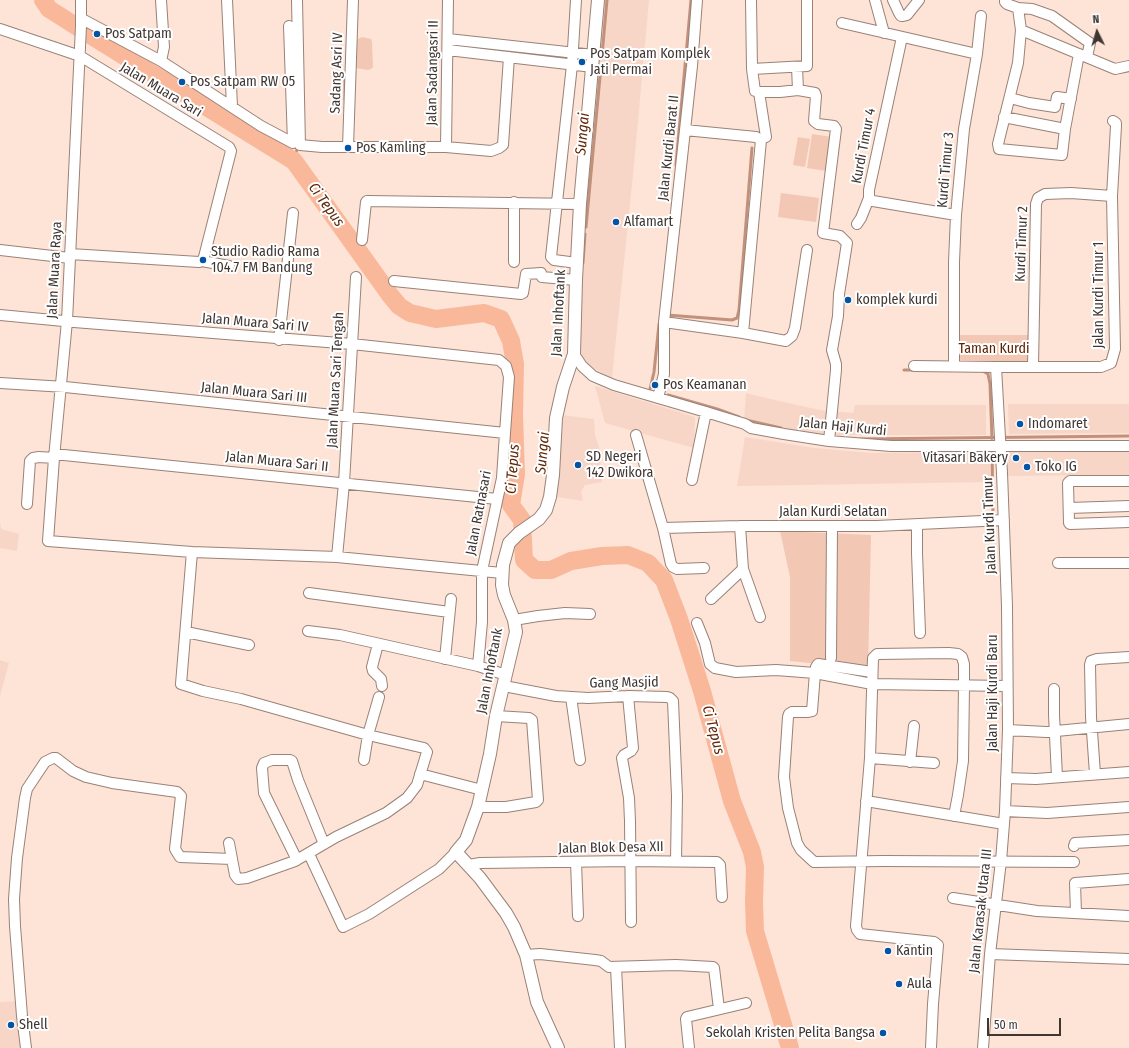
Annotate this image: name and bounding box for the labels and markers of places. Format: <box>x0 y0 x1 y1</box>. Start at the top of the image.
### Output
place label: Pos Satpam <box>105 26 172 42</box>
marker: Pos Satpam <box>92 29 102 39</box>
place label: Pos Satpam Komplek Jati Permai <box>590 46 710 78</box>
marker: Pos Satpam Komplek Jati Permai <box>577 57 587 67</box>
place label: Pos Satpam RW 05 <box>190 74 295 90</box>
marker: Pos Satpam RW 05 <box>177 77 187 87</box>
place label: Pos Kamling <box>356 140 426 156</box>
marker: Pos Kamling <box>343 143 353 153</box>
place label: Alfamart <box>624 214 673 230</box>
marker: Alfamart <box>611 217 621 227</box>
place label: Studio Radio Rama 104.7 FM Bandung <box>211 244 320 276</box>
marker: Studio Radio Rama 104.7 FM Bandung <box>198 255 208 265</box>
place label: komplek kurdi <box>856 292 938 308</box>
marker: komplek kurdi <box>843 295 853 305</box>
place label: Pos Keamanan <box>663 377 747 393</box>
marker: Pos Keamanan <box>650 380 660 390</box>
place label: Indomaret <box>1028 416 1088 432</box>
marker: Indomaret <box>1015 419 1025 429</box>
place label: SD Negeri 142 Dwikora <box>586 449 653 482</box>
place label: Vitasari Bakery <box>923 450 1008 466</box>
marker: Vitasari Bakery <box>1011 453 1021 463</box>
place label: Toko IG <box>1035 459 1077 475</box>
marker: SD Negeri 142 Dwikora <box>573 460 583 470</box>
marker: Toko IG <box>1022 462 1032 472</box>
place label: Kantin <box>896 943 933 959</box>
marker: Kantin <box>883 946 893 956</box>
place label: Aula <box>907 976 932 992</box>
marker: Aula <box>894 979 904 989</box>
place label: Shell <box>19 1017 48 1033</box>
marker: Shell <box>6 1020 16 1030</box>
place label: Sekolah Kristen Pelita Bangsa <box>706 1025 875 1041</box>
marker: Sekolah Kristen Pelita Bangsa <box>878 1028 888 1038</box>

